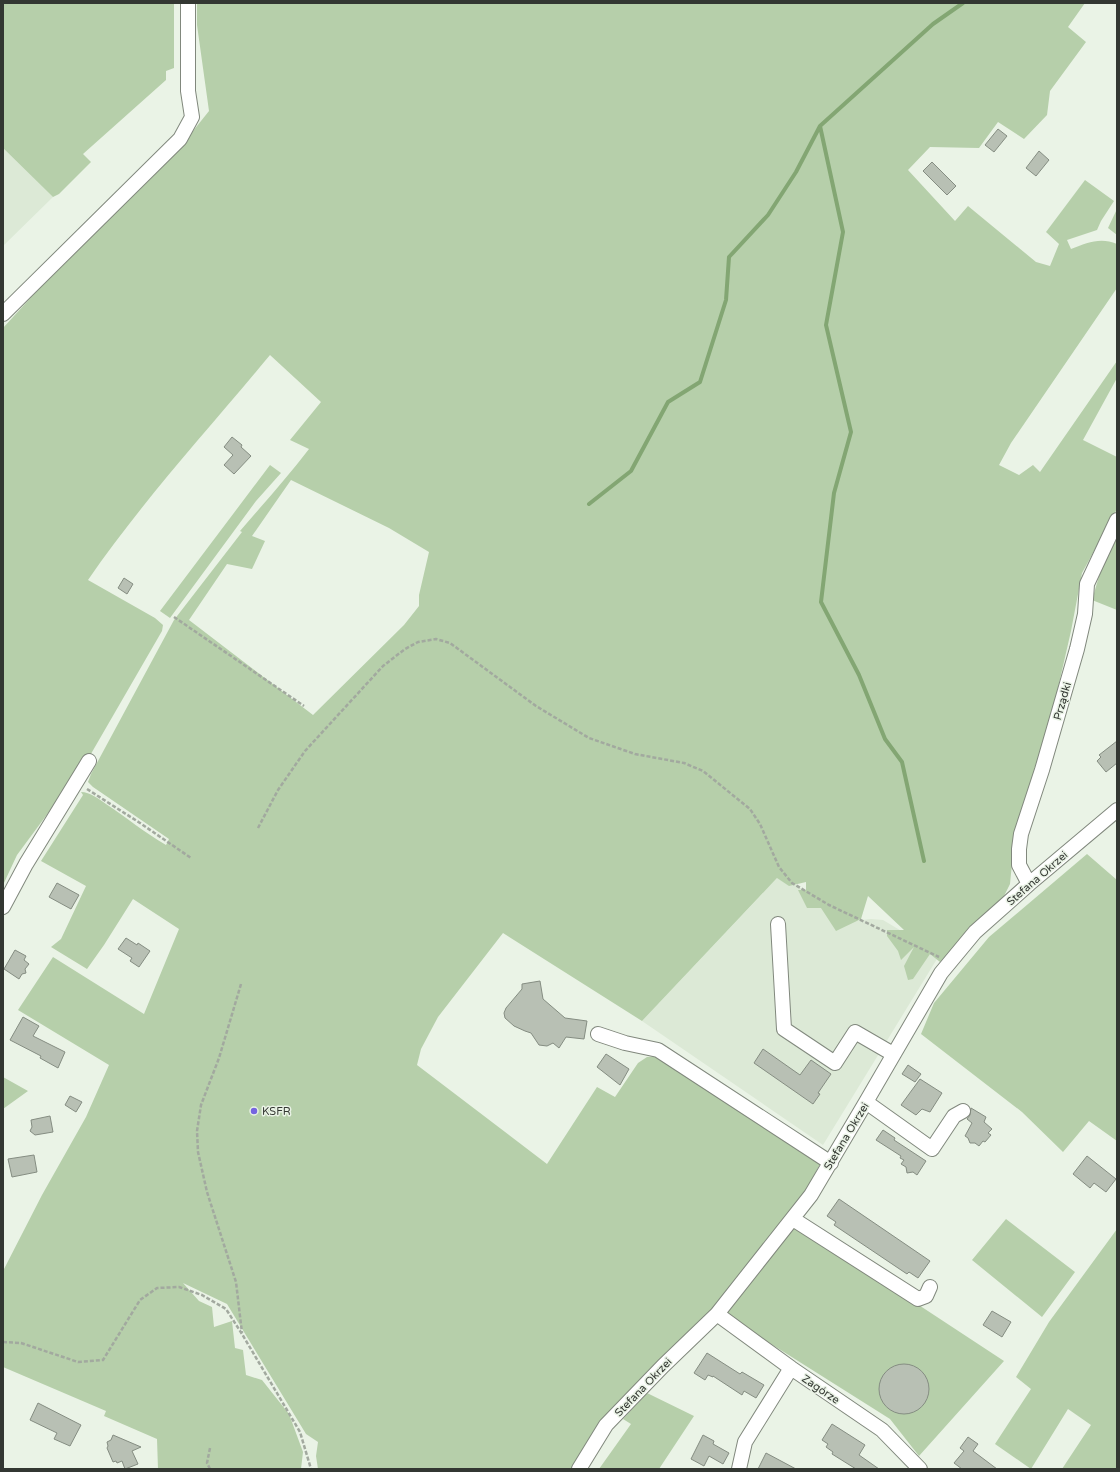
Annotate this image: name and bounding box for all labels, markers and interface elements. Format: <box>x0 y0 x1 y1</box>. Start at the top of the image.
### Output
street label: Prządki <box>1051 681 1074 722</box>
street label: Stefana Okrzei <box>1004 848 1070 908</box>
street label: Stefana Okrzei <box>821 1100 872 1172</box>
place label: KSFR <box>262 1105 291 1118</box>
marker: KSFR <box>249 1106 259 1116</box>
street label: Stefana Okrzei <box>612 1355 675 1419</box>
street label: Zagórze <box>799 1372 842 1407</box>

